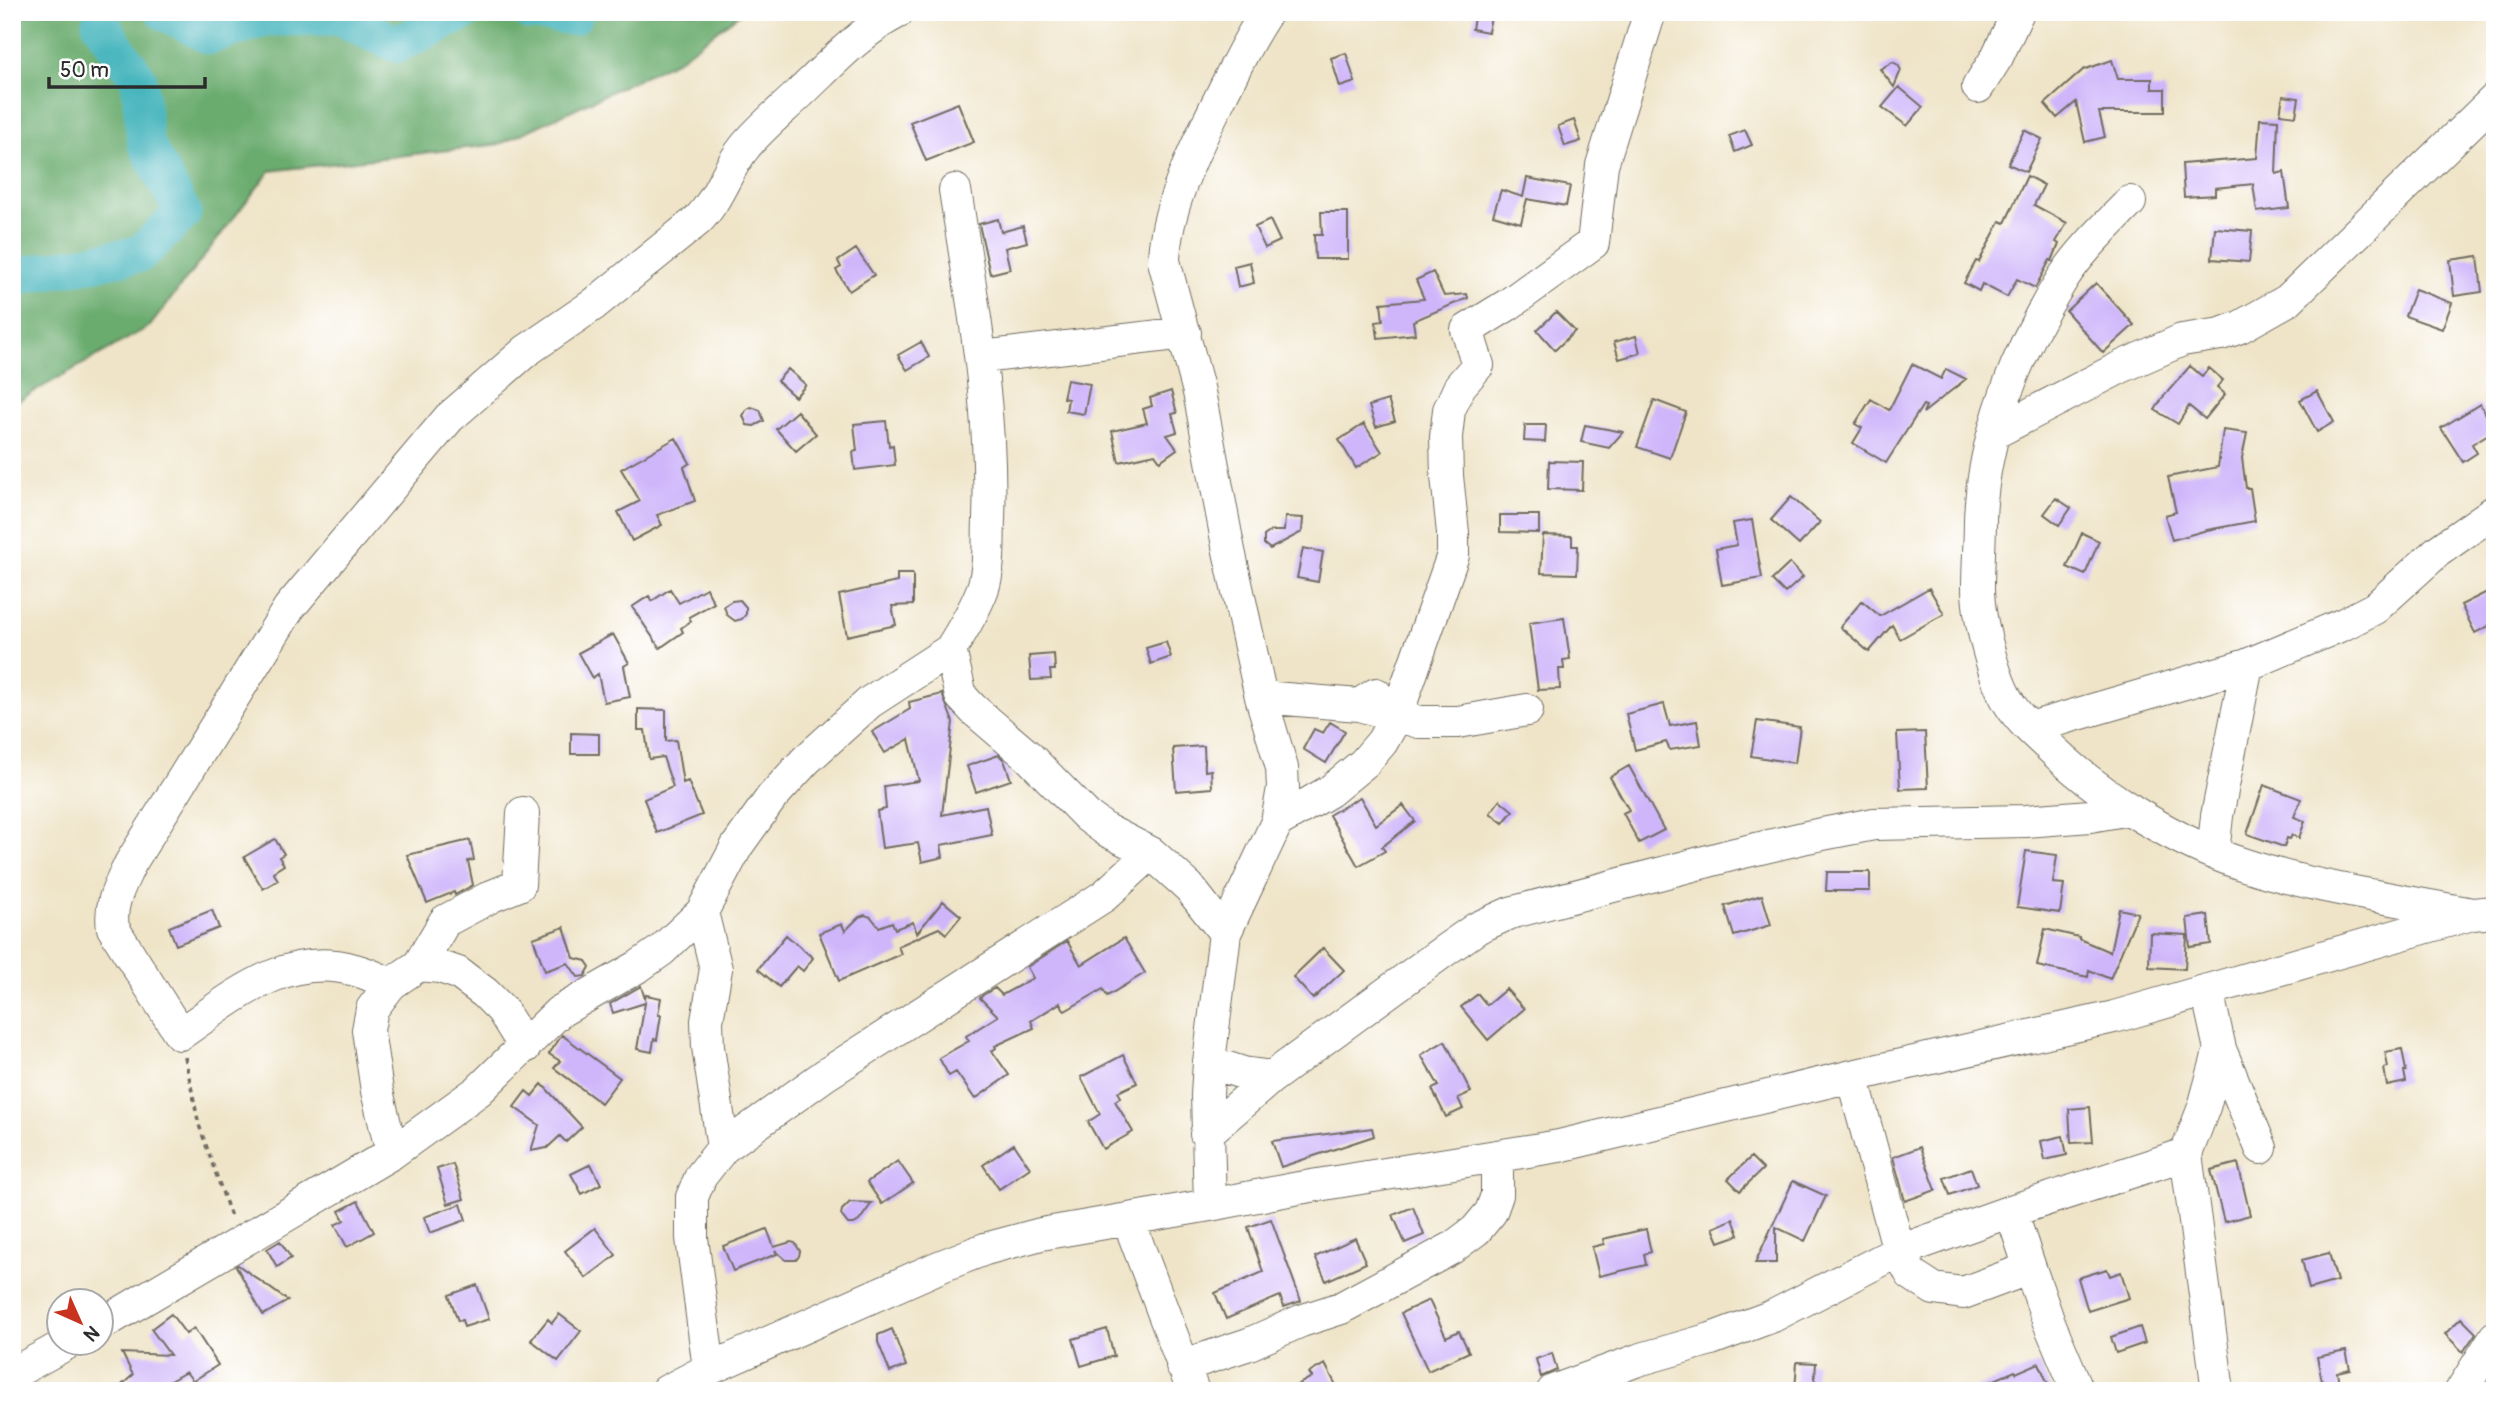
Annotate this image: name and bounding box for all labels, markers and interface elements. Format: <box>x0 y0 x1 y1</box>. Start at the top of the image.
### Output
scale bar <box>49 46 205 90</box>
text: 50 m <box>60 57 109 84</box>
north arrow <box>46 1288 116 1358</box>
text: N <box>78 1320 104 1346</box>

